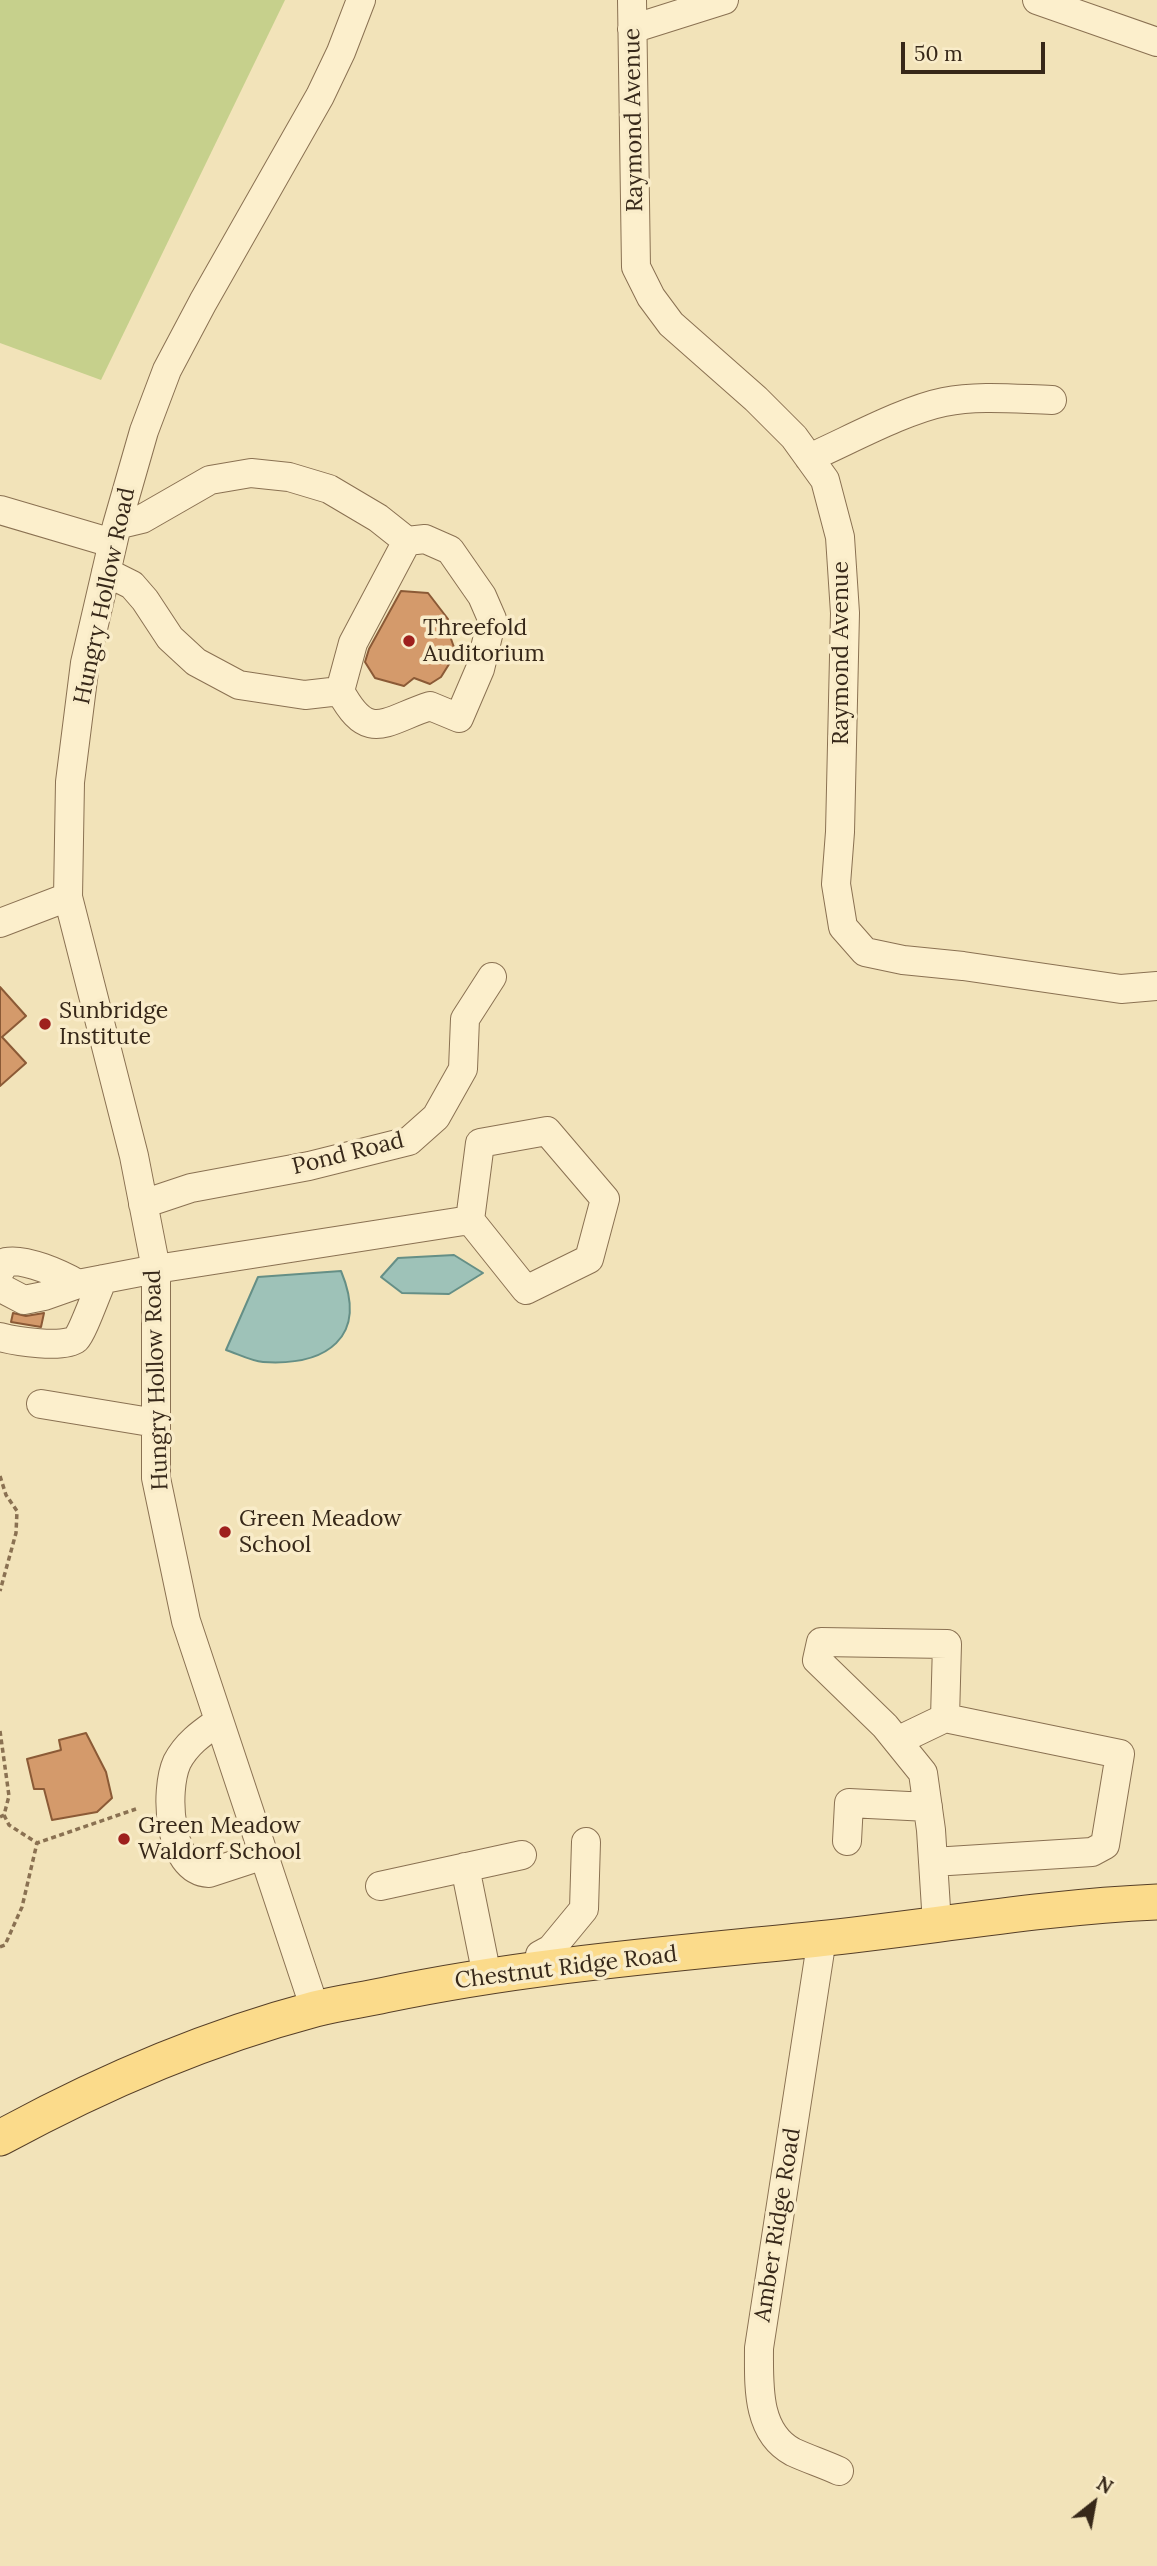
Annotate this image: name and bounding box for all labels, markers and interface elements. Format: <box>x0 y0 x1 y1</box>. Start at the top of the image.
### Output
street label: Raymond Avenue <box>619 28 649 212</box>
scale bar <box>905 28 1048 72</box>
text: 50 m <box>914 40 963 67</box>
street label: Hungry Hollow Road <box>69 485 141 707</box>
street label: Raymond Avenue <box>827 561 855 745</box>
place label: Threefold Auditorium <box>423 614 545 668</box>
marker: Threefold Auditorium <box>401 633 417 649</box>
place label: Sunbridge Institute <box>59 997 168 1051</box>
marker: Sunbridge Institute <box>37 1016 53 1032</box>
street label: Pond Road <box>289 1127 407 1181</box>
street label: Hungry Hollow Road <box>139 1269 175 1491</box>
place label: Green Meadow School <box>239 1505 402 1559</box>
marker: Green Meadow School <box>217 1524 233 1540</box>
place label: Green Meadow Waldorf School <box>138 1812 301 1866</box>
marker: Green Meadow Waldorf School <box>116 1831 132 1847</box>
street label: Chestnut Ridge Road <box>453 1941 679 1995</box>
street label: Amber Ridge Road <box>749 2126 807 2324</box>
north arrow <box>1059 2468 1129 2538</box>
text: N <box>1092 2471 1117 2499</box>

